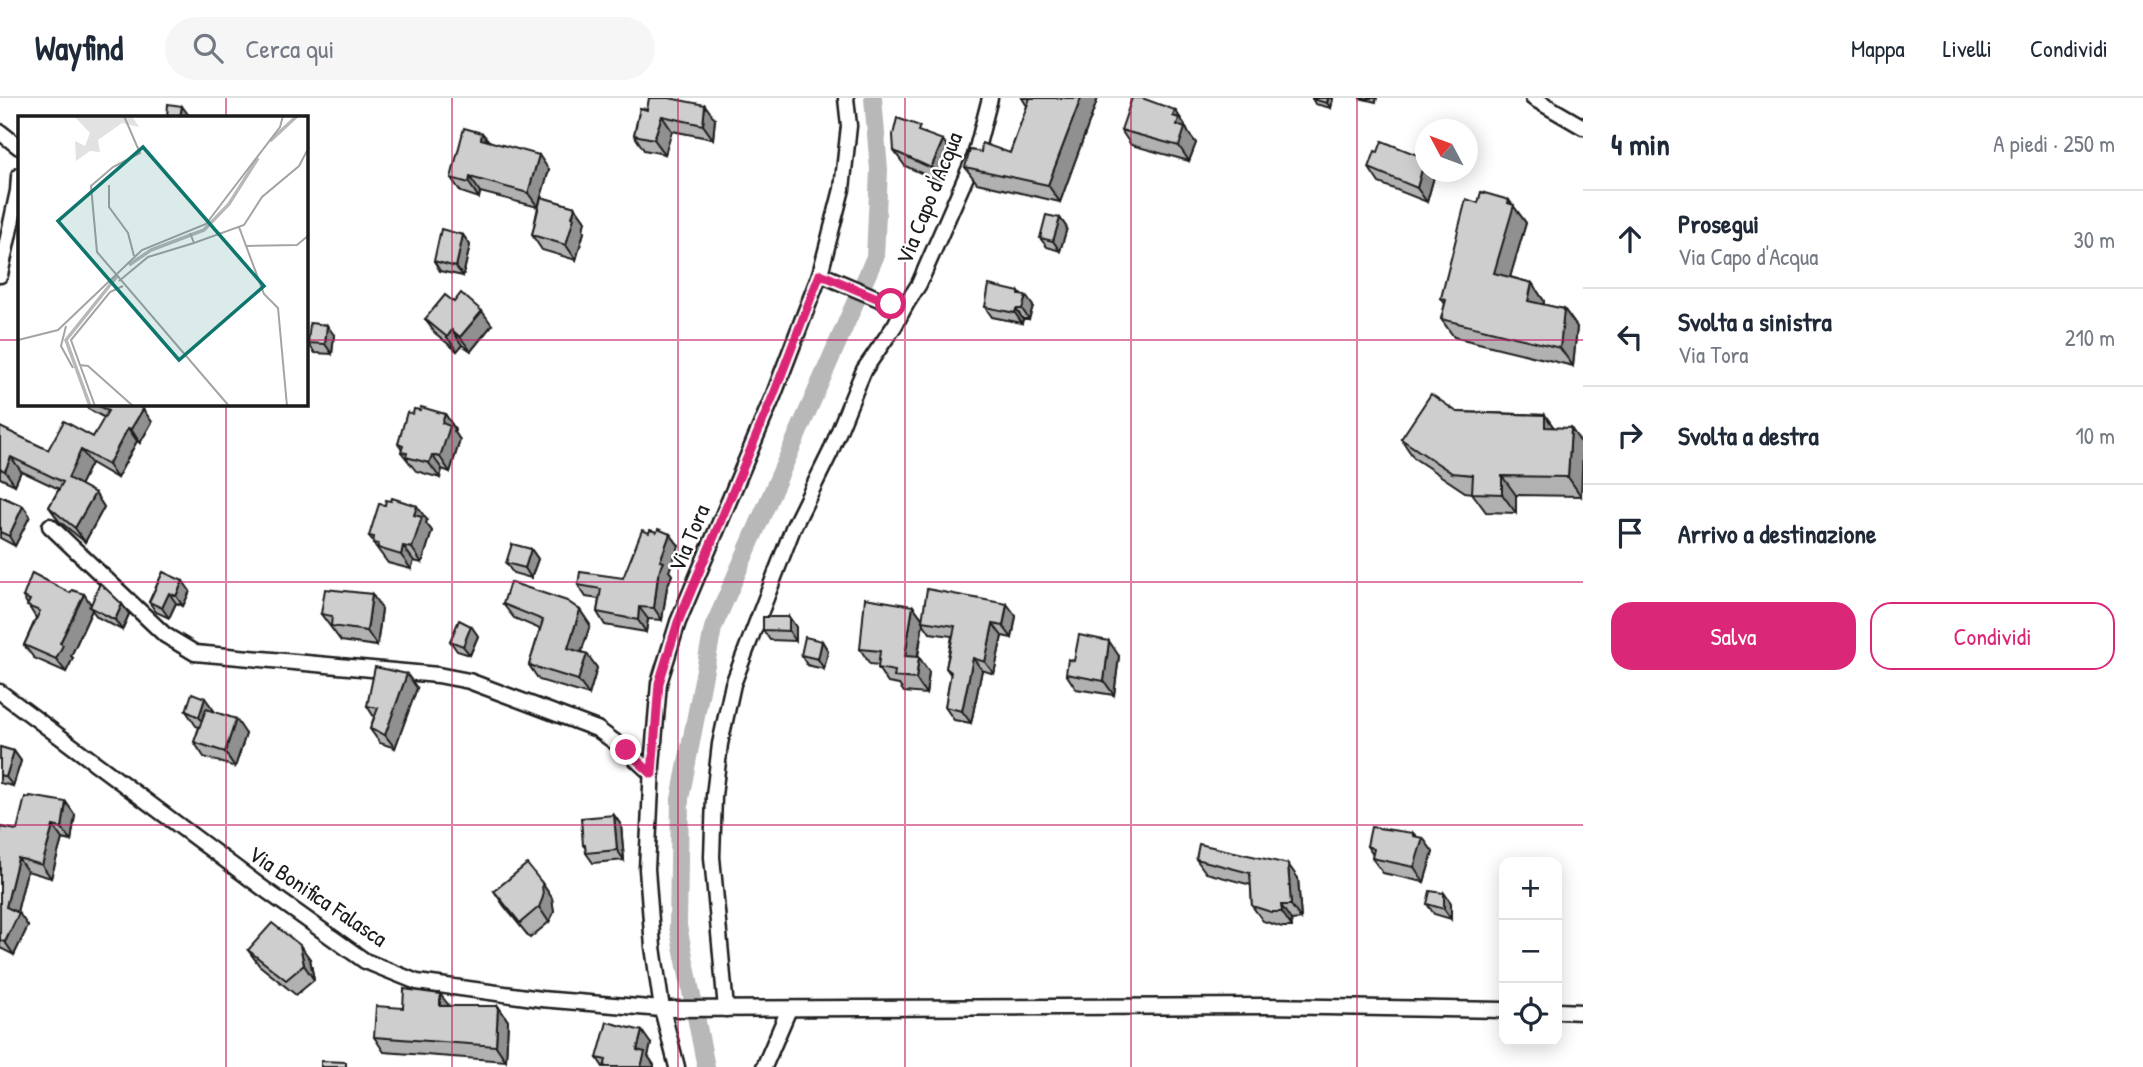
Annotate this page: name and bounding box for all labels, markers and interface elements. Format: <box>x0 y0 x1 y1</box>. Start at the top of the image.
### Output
search box <box>165 17 655 80</box>
text: Wayfind <box>35 26 123 70</box>
icon: search <box>189 29 227 67</box>
text: Cerca qui <box>245 31 334 66</box>
text: Mappa <box>1851 32 1905 64</box>
text: Livelli <box>1943 32 1992 64</box>
text: Condividi <box>2030 32 2108 64</box>
inset map <box>18 116 308 406</box>
north arrow <box>1415 119 1478 182</box>
text: 4 min <box>1611 124 1670 164</box>
street label: Via Capo d'Acqua <box>888 127 969 269</box>
text: A piedi · 250 m <box>1993 128 2115 159</box>
text: Prosegui <box>1678 206 1759 241</box>
icon: ahead <box>1611 220 1649 258</box>
text: 30 m <box>2073 224 2115 255</box>
text: Via Capo d'Acqua <box>1678 241 1818 272</box>
route start <box>875 288 906 319</box>
text: Svolta a sinistra <box>1678 304 1832 339</box>
icon: left <box>1611 318 1649 356</box>
text: 210 m <box>2065 322 2115 353</box>
text: Via Tora <box>1678 339 1748 370</box>
icon: right <box>1611 416 1649 454</box>
text: Svolta a destra <box>1678 418 1819 453</box>
text: 10 m <box>2075 420 2115 451</box>
street label: Via Tora <box>661 499 717 576</box>
icon: arrive <box>1611 514 1649 552</box>
text: Arrivo a destinazione <box>1678 516 1876 551</box>
button: Salva <box>1611 602 1856 670</box>
button: Condividi <box>1870 602 2115 670</box>
route end <box>610 734 641 765</box>
street label: Via Bonifica Falasca <box>243 838 394 953</box>
map controls <box>1499 857 1562 1046</box>
button: + <box>1499 857 1562 920</box>
button: − <box>1499 920 1562 983</box>
button: locate <box>1499 983 1562 1046</box>

